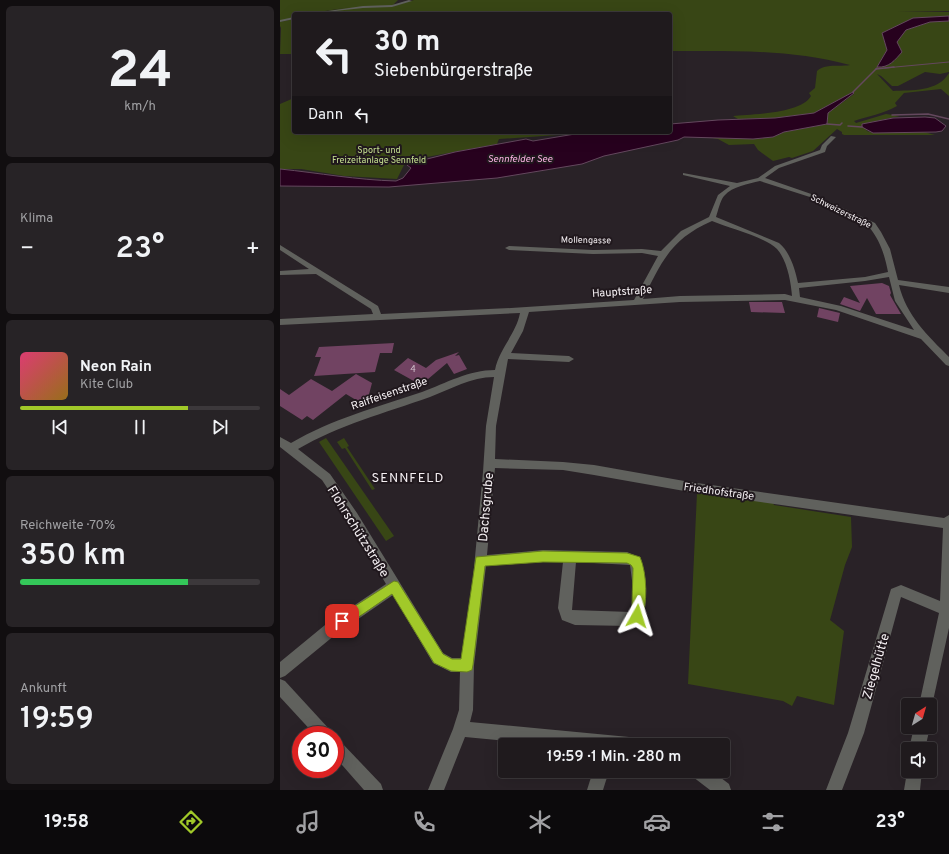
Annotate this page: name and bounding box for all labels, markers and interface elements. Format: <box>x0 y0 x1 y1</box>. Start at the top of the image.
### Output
text: 30 m <box>374 25 440 61</box>
icon: left <box>308 28 360 80</box>
text: 24 <box>107 40 173 106</box>
text: Siebenbürgerstraße <box>374 60 533 83</box>
text: km/h <box>124 99 156 115</box>
icon: left <box>351 104 373 126</box>
text: Dann <box>308 106 343 125</box>
park label: Sport- und Freizeitanlage Sennfeld <box>332 145 426 166</box>
water label: Sennfelder See <box>487 153 553 166</box>
street label: Schweizerstraße <box>809 192 873 231</box>
text: Klima <box>20 211 53 227</box>
text: 23° <box>116 231 164 268</box>
street label: Mollengasse <box>561 235 611 246</box>
text: − <box>20 236 34 263</box>
text: + <box>246 236 260 263</box>
street label: Hauptstraße <box>592 283 653 301</box>
text: Neon Rain <box>80 358 152 377</box>
house number: 4 <box>410 364 416 375</box>
street label: Raiffeisenstraße <box>349 374 429 414</box>
text: Kite Club <box>80 377 133 393</box>
icon: previous <box>49 416 71 438</box>
icon: pause <box>129 416 151 438</box>
icon: next <box>209 416 231 438</box>
district label: SENNFELD <box>372 471 444 487</box>
street label: Dachsgrube <box>476 472 498 543</box>
street label: Friedhofstraße <box>683 480 755 504</box>
street label: Flohrschützstraße <box>323 483 392 581</box>
text: Reichweite · 70% <box>20 518 115 534</box>
text: 350 km <box>20 538 126 575</box>
position arrow <box>616 595 658 637</box>
pin <box>325 604 359 638</box>
icon: arrive <box>331 610 353 632</box>
street label: Ziegelhütte <box>860 632 894 701</box>
text: Ankunft <box>20 681 67 697</box>
north arrow <box>901 698 937 734</box>
map controls <box>901 698 937 778</box>
text: 19:59 <box>20 701 94 738</box>
speed limit sign: 30 <box>292 726 344 778</box>
button: sound <box>901 742 937 778</box>
text: 19:59 · 1 Min. · 280 m <box>547 748 681 767</box>
icon: directions <box>177 808 205 836</box>
icon: music <box>294 808 322 836</box>
icon: phone <box>410 808 438 836</box>
icon: climate <box>526 808 554 836</box>
icon: car <box>643 808 671 836</box>
icon: filters <box>759 808 787 836</box>
text: 19:58 <box>44 811 89 834</box>
text: 23° <box>875 811 905 834</box>

